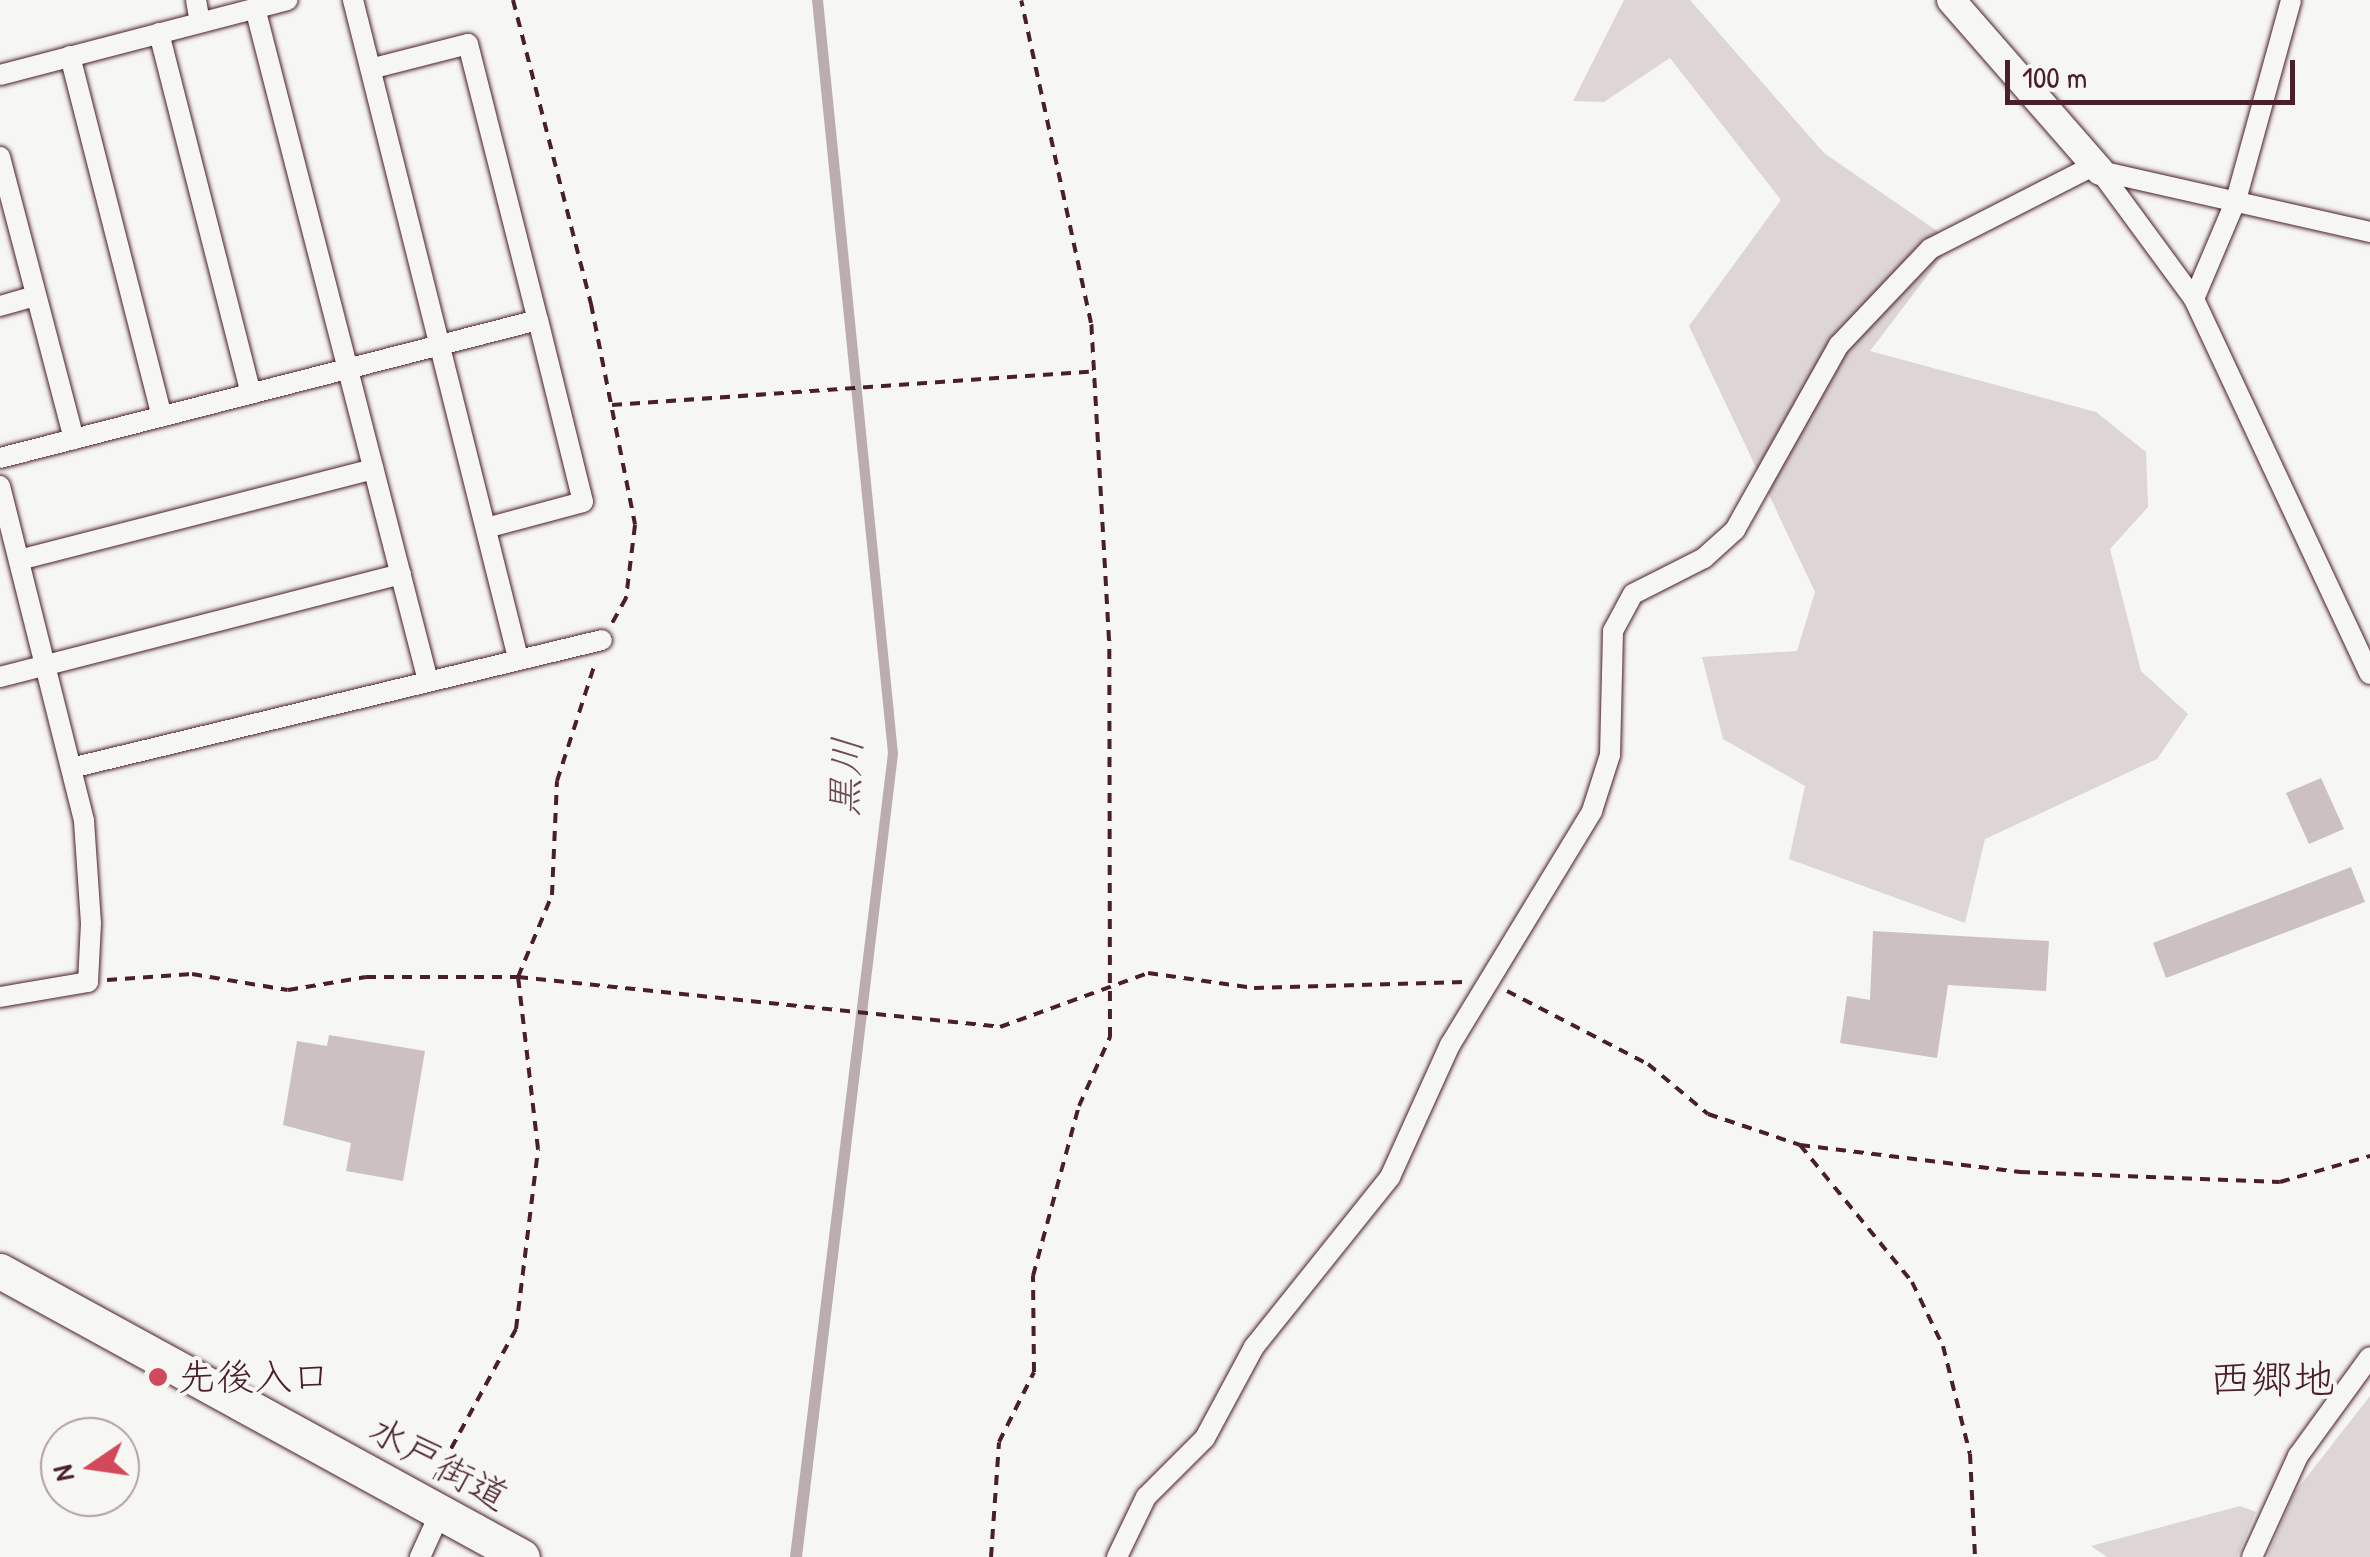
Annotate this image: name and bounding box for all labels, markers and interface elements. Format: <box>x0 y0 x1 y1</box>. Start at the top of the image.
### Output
scale bar <box>2010 40 2300 102</box>
text: 100 m <box>2022 57 2087 97</box>
water label: 黒川 <box>818 736 870 818</box>
district label: 西郷地 <box>2209 1353 2335 1403</box>
place label: 先後入口 <box>178 1354 330 1400</box>
marker: 先後入口 <box>147 1366 169 1388</box>
street label: 水戸街道 <box>361 1406 517 1520</box>
north arrow <box>40 1417 140 1517</box>
text: N <box>43 1462 83 1485</box>

